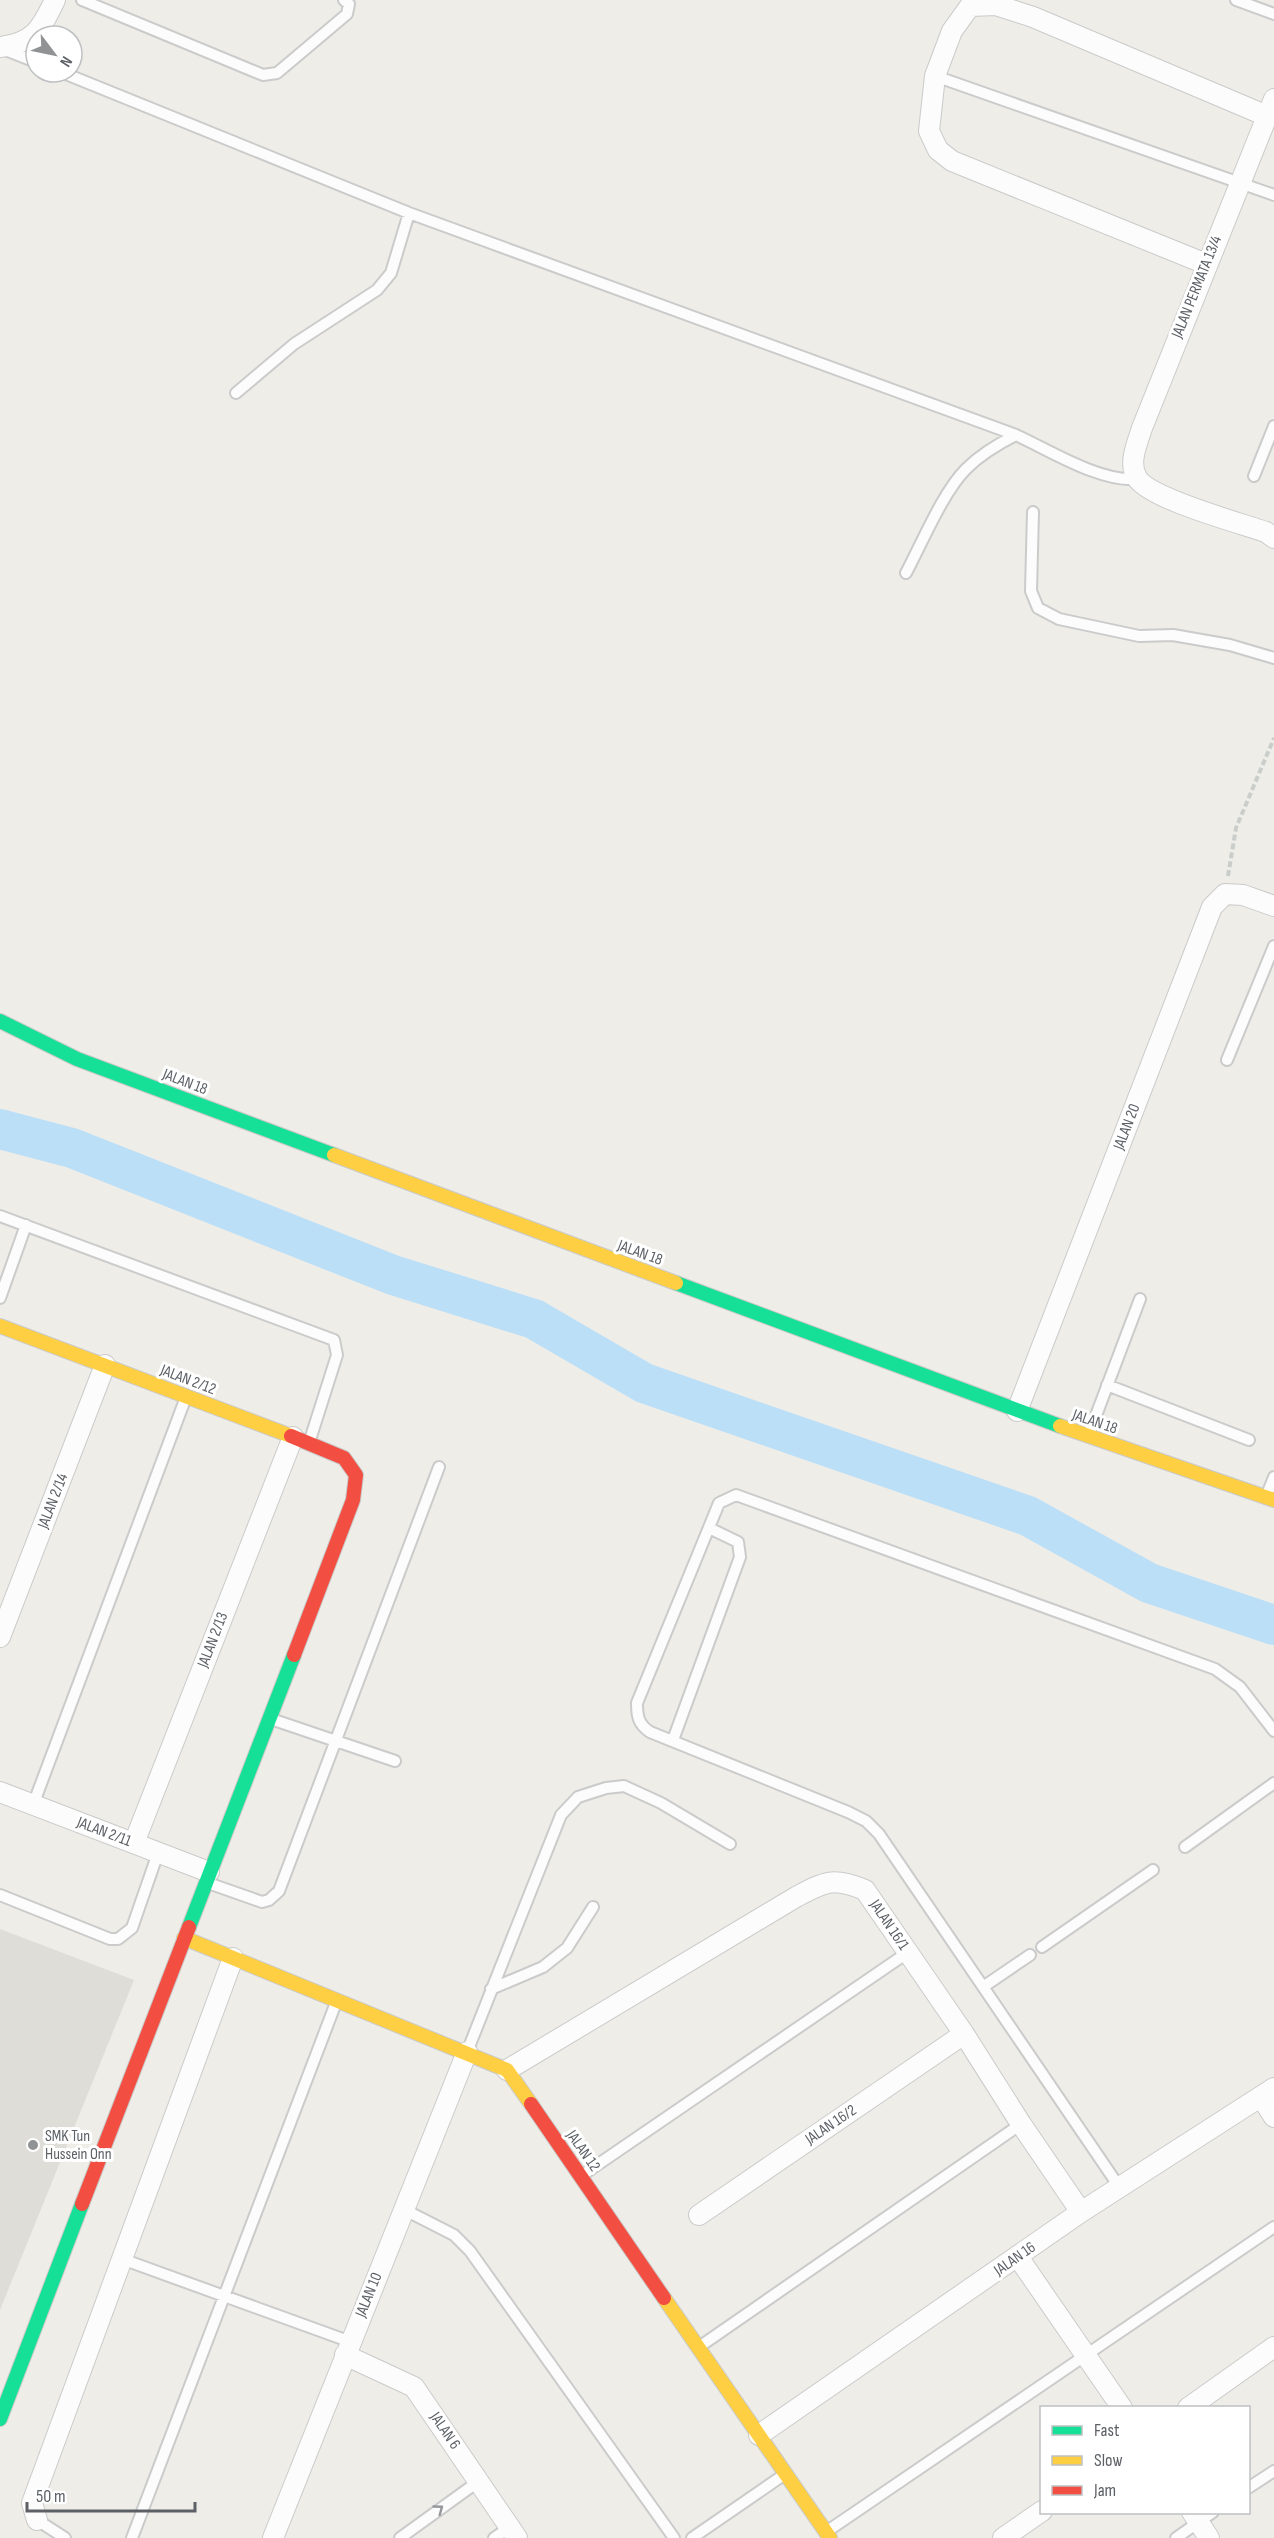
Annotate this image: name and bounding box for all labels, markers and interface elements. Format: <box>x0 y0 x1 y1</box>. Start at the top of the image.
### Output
north arrow <box>24 24 84 84</box>
text: N <box>55 52 76 70</box>
street label: JALAN PERMATA 13/4 <box>1167 233 1226 342</box>
street label: JALAN 18 <box>159 1064 210 1099</box>
street label: JALAN 20 <box>1109 1101 1144 1154</box>
street label: JALAN 18 <box>614 1236 665 1270</box>
street label: JALAN 2/12 <box>157 1360 218 1399</box>
street label: JALAN 18 <box>1069 1405 1120 1439</box>
street label: JALAN 2/14 <box>33 1470 72 1532</box>
street label: JALAN 2/13 <box>193 1610 232 1671</box>
street label: JALAN 2/11 <box>73 1813 134 1851</box>
street label: JALAN 16/1 <box>865 1895 913 1954</box>
street label: JALAN 16/2 <box>801 2101 860 2150</box>
street label: JALAN 12 <box>561 2126 604 2175</box>
place label: SMK Tun Hussein Onn <box>45 2127 112 2164</box>
marker: SMK Tun Hussein Onn <box>26 2138 40 2152</box>
street label: JALAN 16 <box>990 2238 1039 2281</box>
street label: JALAN 10 <box>351 2270 387 2321</box>
legend <box>1040 2406 1250 2514</box>
street label: JALAN 6 <box>425 2408 464 2453</box>
text: Fast <box>1094 2420 1120 2441</box>
text: Slow <box>1094 2450 1123 2471</box>
scale bar <box>27 2475 195 2513</box>
text: Jam <box>1093 2480 1116 2501</box>
text: 50 m <box>36 2486 66 2507</box>
one-way arrow <box>433 2506 444 2517</box>

